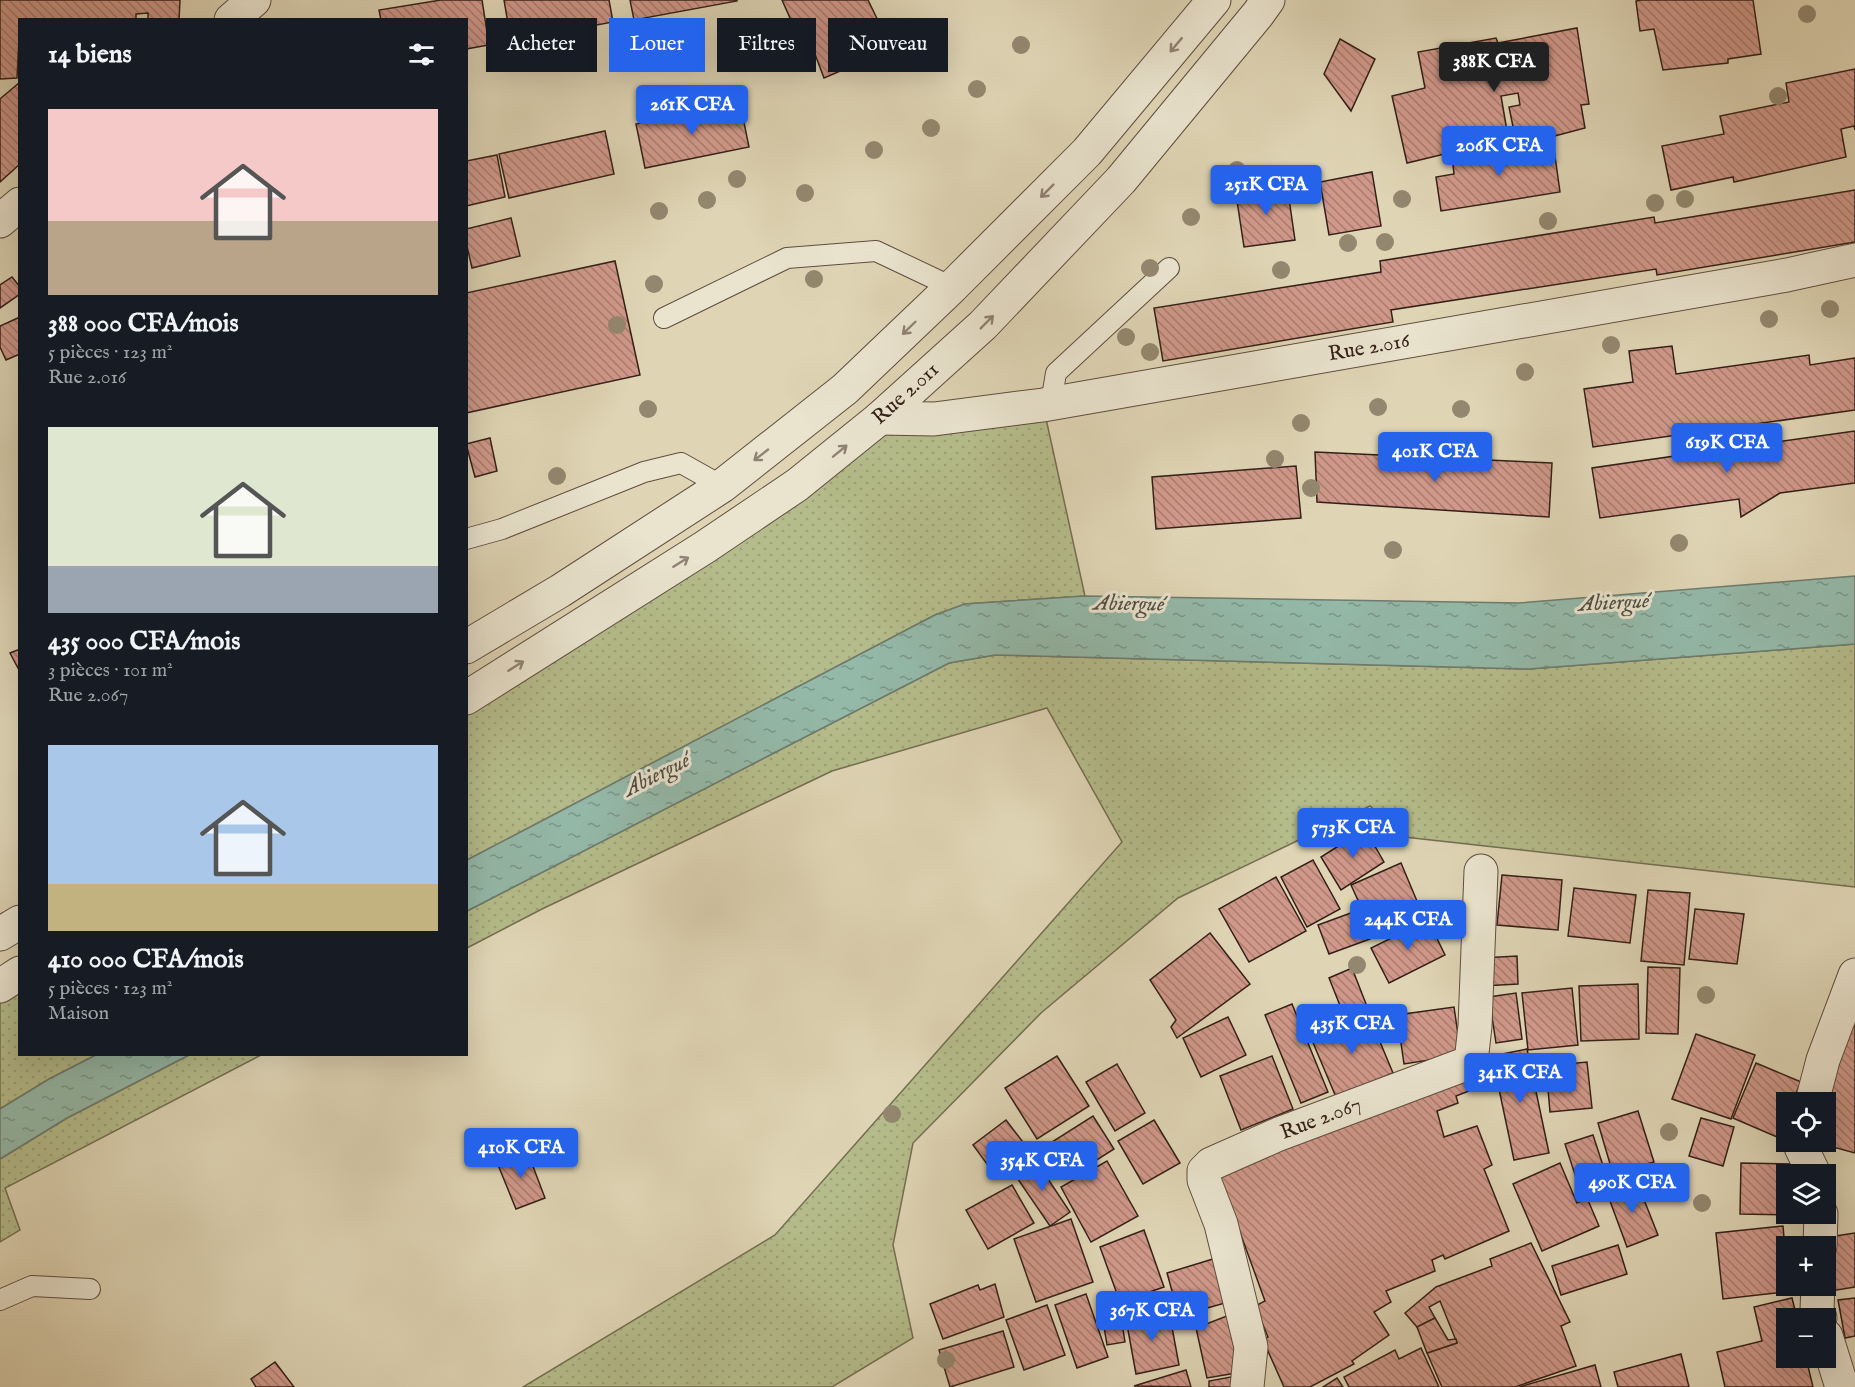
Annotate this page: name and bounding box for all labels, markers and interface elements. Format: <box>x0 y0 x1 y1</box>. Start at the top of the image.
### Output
chip: Acheter <box>486 18 597 72</box>
chip: Louer <box>609 18 705 72</box>
chip: Filtres <box>717 18 816 72</box>
chip: Nouveau <box>828 18 948 72</box>
one-way arrow <box>1170 37 1183 53</box>
text: 14 biens <box>48 38 132 71</box>
icon: filters <box>405 38 438 71</box>
pin: 388K CFA <box>1432 42 1556 93</box>
text: 388K CFA <box>1453 49 1535 74</box>
pin: 261K CFA <box>630 85 754 136</box>
text: 261K CFA <box>650 92 734 117</box>
pin: 206K CFA <box>1437 126 1561 177</box>
text: 206K CFA <box>1456 133 1542 158</box>
icon: home <box>189 148 297 256</box>
pin: 251K CFA <box>1204 165 1328 216</box>
text: 251K CFA <box>1225 172 1307 197</box>
one-way arrow <box>1040 184 1055 198</box>
text: 388 000 CFA/mois <box>48 307 239 340</box>
one-way arrow <box>979 314 994 329</box>
one-way arrow <box>901 321 916 335</box>
street label: Rue 2.016 <box>1326 327 1413 368</box>
text: 5 pièces · 123 m² <box>48 340 172 365</box>
street label: Rue 2.011 <box>867 357 945 431</box>
text: Rue 2.016 <box>48 365 126 390</box>
pin: 619K CFA <box>1665 423 1789 474</box>
text: 619K CFA <box>1685 430 1769 455</box>
pin: 401K CFA <box>1373 432 1497 483</box>
text: 401K CFA <box>1392 439 1478 464</box>
one-way arrow <box>832 444 848 457</box>
one-way arrow <box>754 449 770 462</box>
icon: home <box>189 466 297 574</box>
one-way arrow <box>672 556 689 568</box>
water label: Abiergué <box>1576 587 1654 619</box>
water label: Abiergué <box>1091 589 1168 619</box>
text: 435 000 CFA/mois <box>48 625 240 658</box>
text: 3 pièces · 101 m² <box>48 658 173 683</box>
one-way arrow <box>507 660 524 672</box>
text: Rue 2.067 <box>48 683 128 708</box>
water label: Abiergué <box>617 745 698 804</box>
icon: home <box>189 784 297 892</box>
pin: 573K CFA <box>1291 808 1415 859</box>
text: 573K CFA <box>1312 815 1394 840</box>
pin: 244K CFA <box>1346 900 1470 951</box>
text: 244K CFA <box>1364 907 1452 932</box>
text: 410 000 CFA/mois <box>48 943 244 976</box>
text: 5 pièces · 123 m² <box>48 976 172 1001</box>
text: Maison <box>48 1001 109 1026</box>
pin: 435K CFA <box>1290 1004 1414 1055</box>
text: 435K CFA <box>1310 1011 1394 1036</box>
pin: 341K CFA <box>1458 1053 1582 1104</box>
text: 341K CFA <box>1478 1060 1562 1085</box>
street label: Rue 2.067 <box>1277 1091 1365 1147</box>
map controls <box>1776 1092 1836 1368</box>
button: locate <box>1776 1092 1836 1152</box>
pin: 410K CFA <box>459 1128 583 1179</box>
text: 410K CFA <box>478 1135 564 1160</box>
pin: 354K CFA <box>980 1141 1104 1192</box>
text: 354K CFA <box>1000 1148 1084 1173</box>
pin: 490K CFA <box>1570 1163 1694 1214</box>
button: layers <box>1776 1164 1836 1224</box>
text: 490K CFA <box>1588 1170 1676 1195</box>
button: + <box>1776 1236 1836 1296</box>
pin: 367K CFA <box>1090 1291 1214 1342</box>
text: 367K CFA <box>1110 1298 1194 1323</box>
button: − <box>1776 1308 1836 1368</box>

